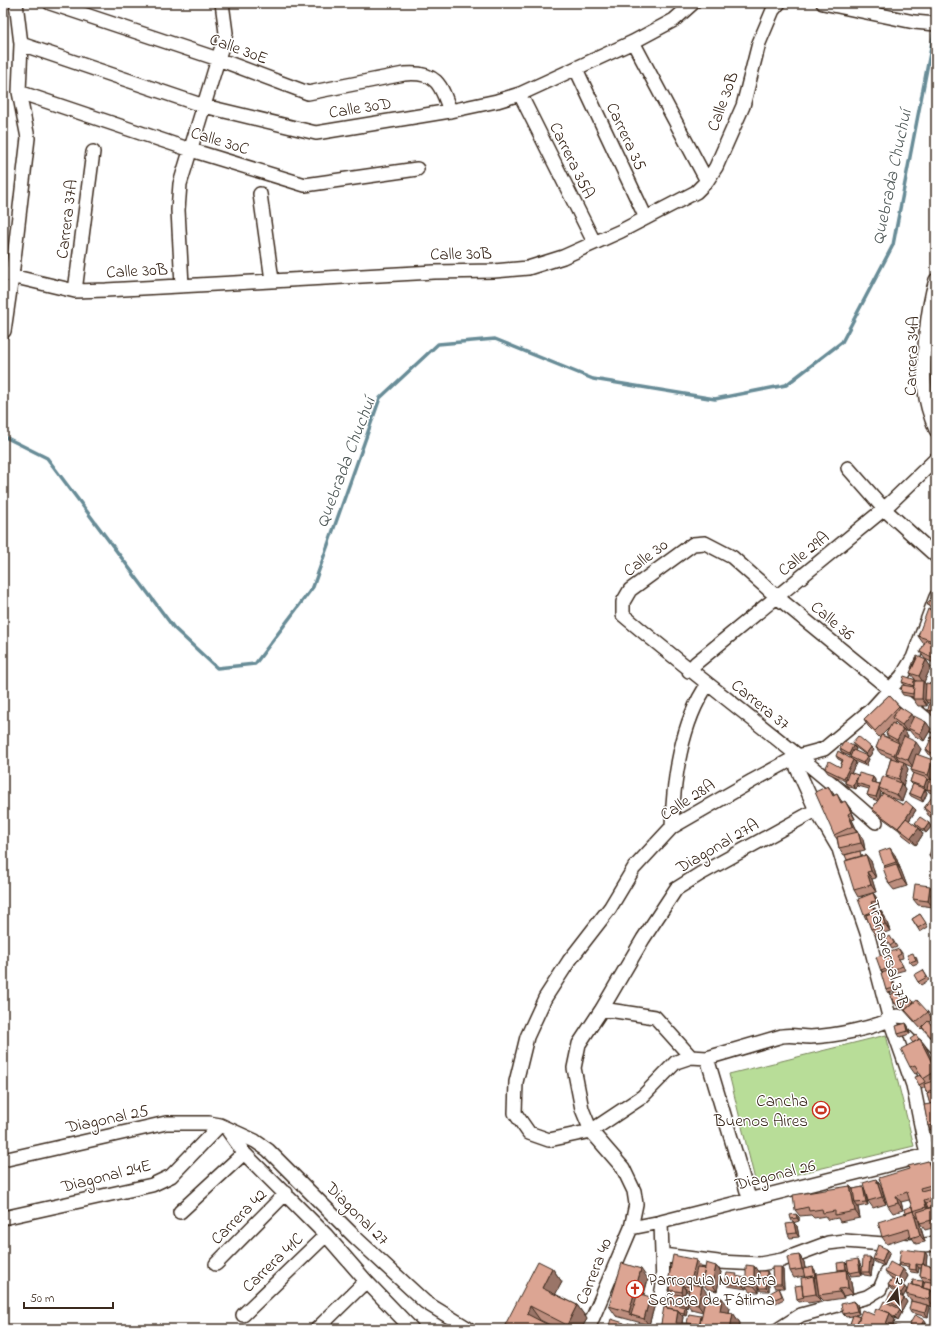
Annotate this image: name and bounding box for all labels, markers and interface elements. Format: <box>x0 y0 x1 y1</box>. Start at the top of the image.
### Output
street label: Calle 30E <box>206 27 271 72</box>
street label: Calle 30B <box>701 68 746 135</box>
street label: Calle 30D <box>327 91 393 126</box>
street label: Carrera 35 <box>599 99 652 175</box>
water label: Quebrada Chuchuí <box>866 105 921 247</box>
street label: Carrera 35A <box>542 118 601 203</box>
street label: Calle 30C <box>187 121 252 162</box>
street label: Carrera 37A <box>50 178 85 260</box>
street label: Calle 30B <box>430 241 492 268</box>
street label: Calle 30B <box>106 257 169 286</box>
street label: Carrera 34A <box>899 316 926 396</box>
water label: Quebrada Chuchuí <box>310 391 385 532</box>
street label: Calle 29A <box>773 526 835 583</box>
street label: Calle 30 <box>618 533 674 583</box>
street label: Calle 36 <box>805 595 860 647</box>
street label: Carrera 37 <box>725 674 795 737</box>
street label: Calle 28A <box>655 773 720 827</box>
street label: Diagonal 27A <box>671 813 765 882</box>
street label: Transversal 37B <box>860 897 915 1011</box>
place label: Cancha Buenos Aires <box>713 1089 808 1134</box>
street label: Diagonal 25 <box>63 1098 152 1143</box>
sports icon: Cancha Buenos Aires <box>811 1100 831 1120</box>
street label: Diagonal 24E <box>58 1153 154 1202</box>
street label: Diagonal 26 <box>732 1153 819 1200</box>
street label: Diagonal 27 <box>317 1176 395 1253</box>
street label: Carrera 42 <box>205 1183 273 1251</box>
street label: Carrera 41C <box>237 1227 309 1299</box>
street label: Carrera 40 <box>570 1235 619 1309</box>
place label: Parroquia Nuestra Señora de Fátima <box>648 1268 776 1313</box>
north arrow <box>877 1270 917 1310</box>
text: N <box>894 1273 905 1290</box>
church icon: Parroquia Nuestra Señora de Fátima <box>625 1279 645 1299</box>
scale bar <box>24 1284 113 1310</box>
text: 50 m <box>30 1290 54 1308</box>

